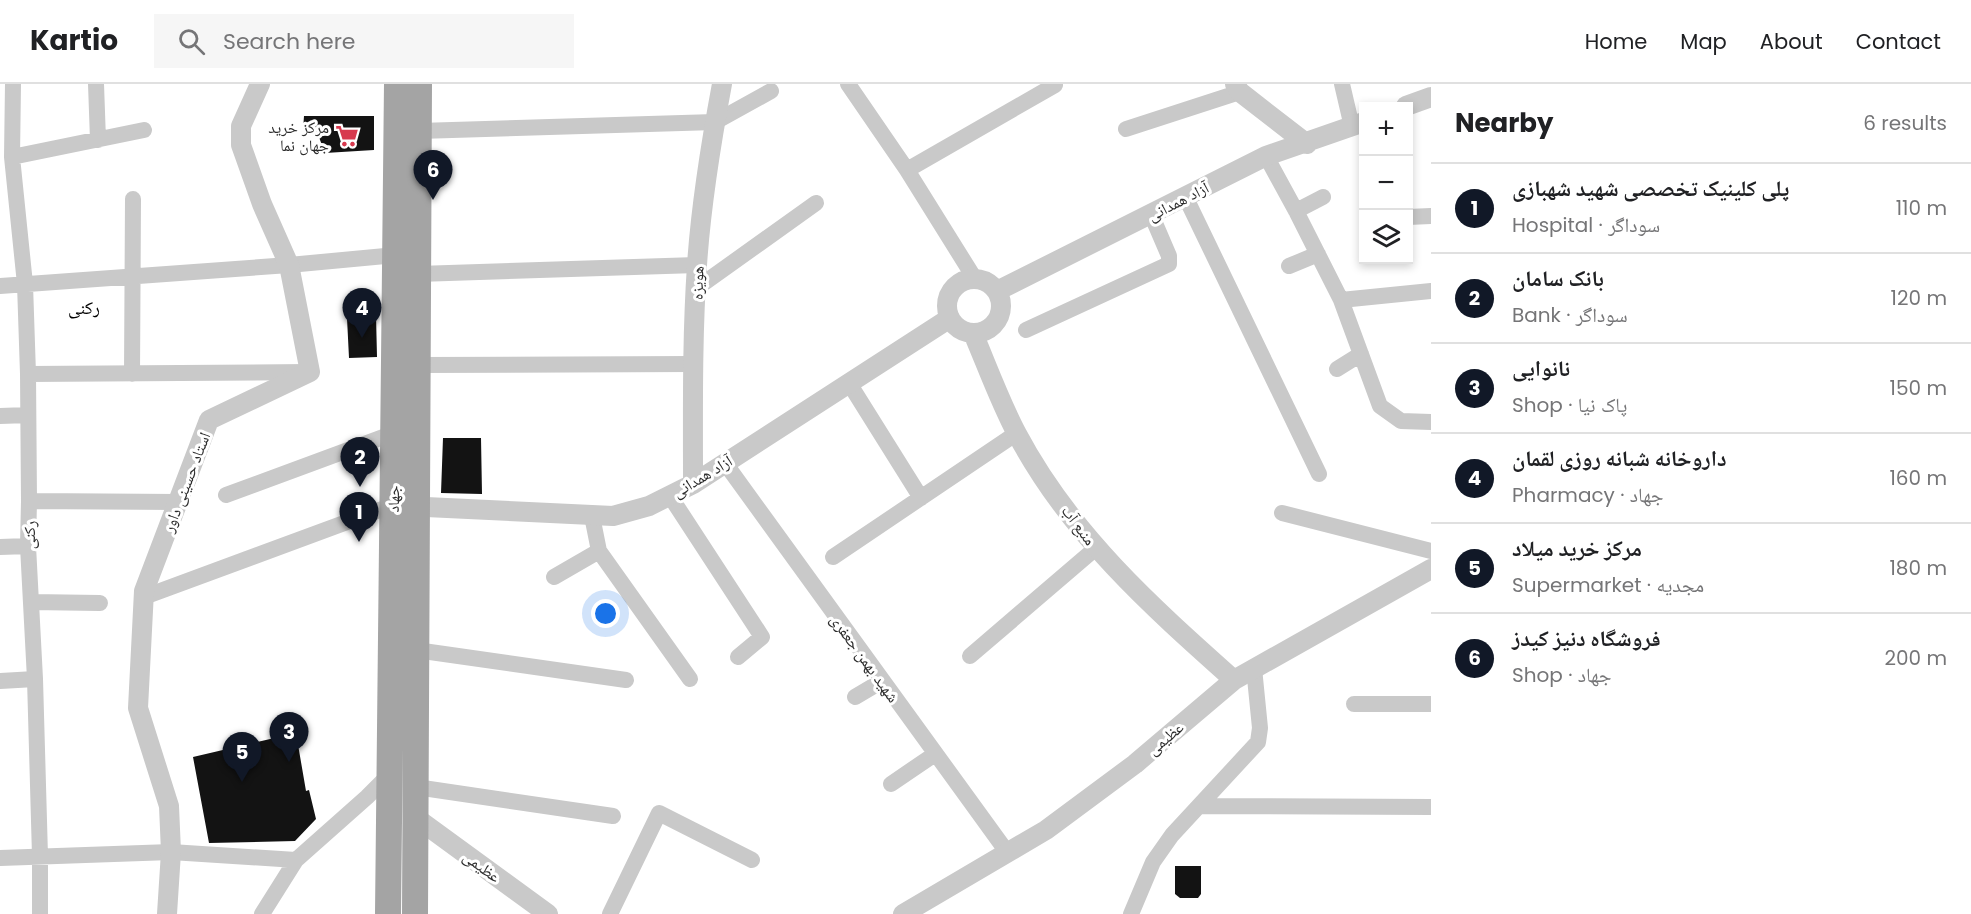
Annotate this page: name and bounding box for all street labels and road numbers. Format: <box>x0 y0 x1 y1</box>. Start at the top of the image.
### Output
street label: آزاد همدانی <box>1144 176 1214 227</box>
street label: هویزه <box>685 266 710 300</box>
street label: استاد حسینی داور <box>156 429 216 537</box>
street label: آزاد همدانی <box>668 449 737 503</box>
street label: جهاد <box>382 485 405 513</box>
street label: منبع آب <box>1056 501 1101 550</box>
street label: رکنی <box>18 521 41 549</box>
street label: شهید بهمن جعفری <box>825 609 905 707</box>
street label: عظیمی <box>1142 716 1189 761</box>
street label: عظیمی <box>458 845 505 888</box>

